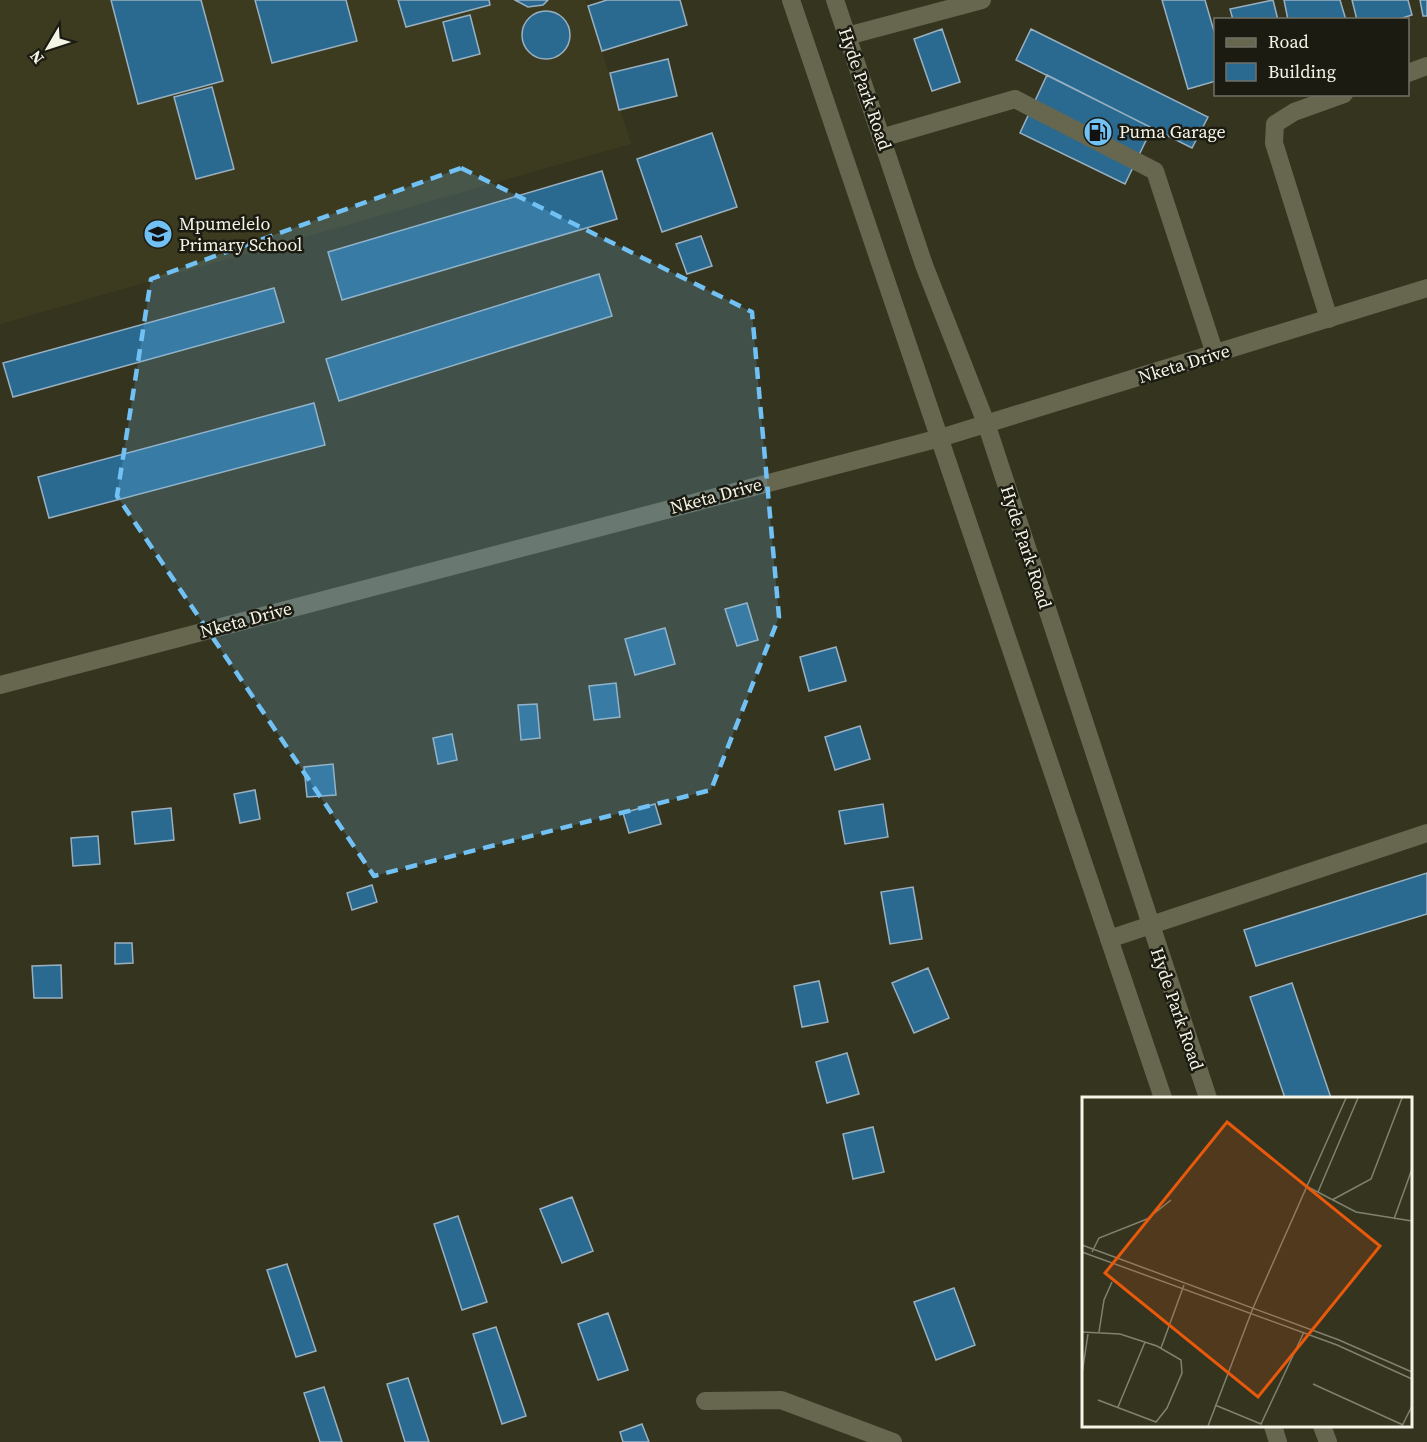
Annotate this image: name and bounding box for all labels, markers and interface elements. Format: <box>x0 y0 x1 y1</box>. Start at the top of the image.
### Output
north arrow <box>18 18 78 78</box>
legend <box>1214 18 1409 96</box>
street label: Hyde Park Road <box>833 24 898 153</box>
text: Road <box>1268 29 1309 54</box>
text: N <box>24 46 49 69</box>
text: Building <box>1268 59 1336 84</box>
fuel station icon: Puma Garage <box>1082 116 1114 148</box>
place label: Puma Garage <box>1119 119 1226 144</box>
place label: Mpumelelo Primary School <box>179 211 302 257</box>
school or university icon: Mpumelelo Primary School <box>142 218 174 250</box>
street label: Nketa Drive <box>1135 338 1233 389</box>
street label: Nketa Drive <box>667 471 765 520</box>
street label: Hyde Park Road <box>995 482 1058 612</box>
street label: Nketa Drive <box>197 595 295 644</box>
street label: Hyde Park Road <box>1145 944 1210 1073</box>
inset map <box>1082 1097 1412 1427</box>

